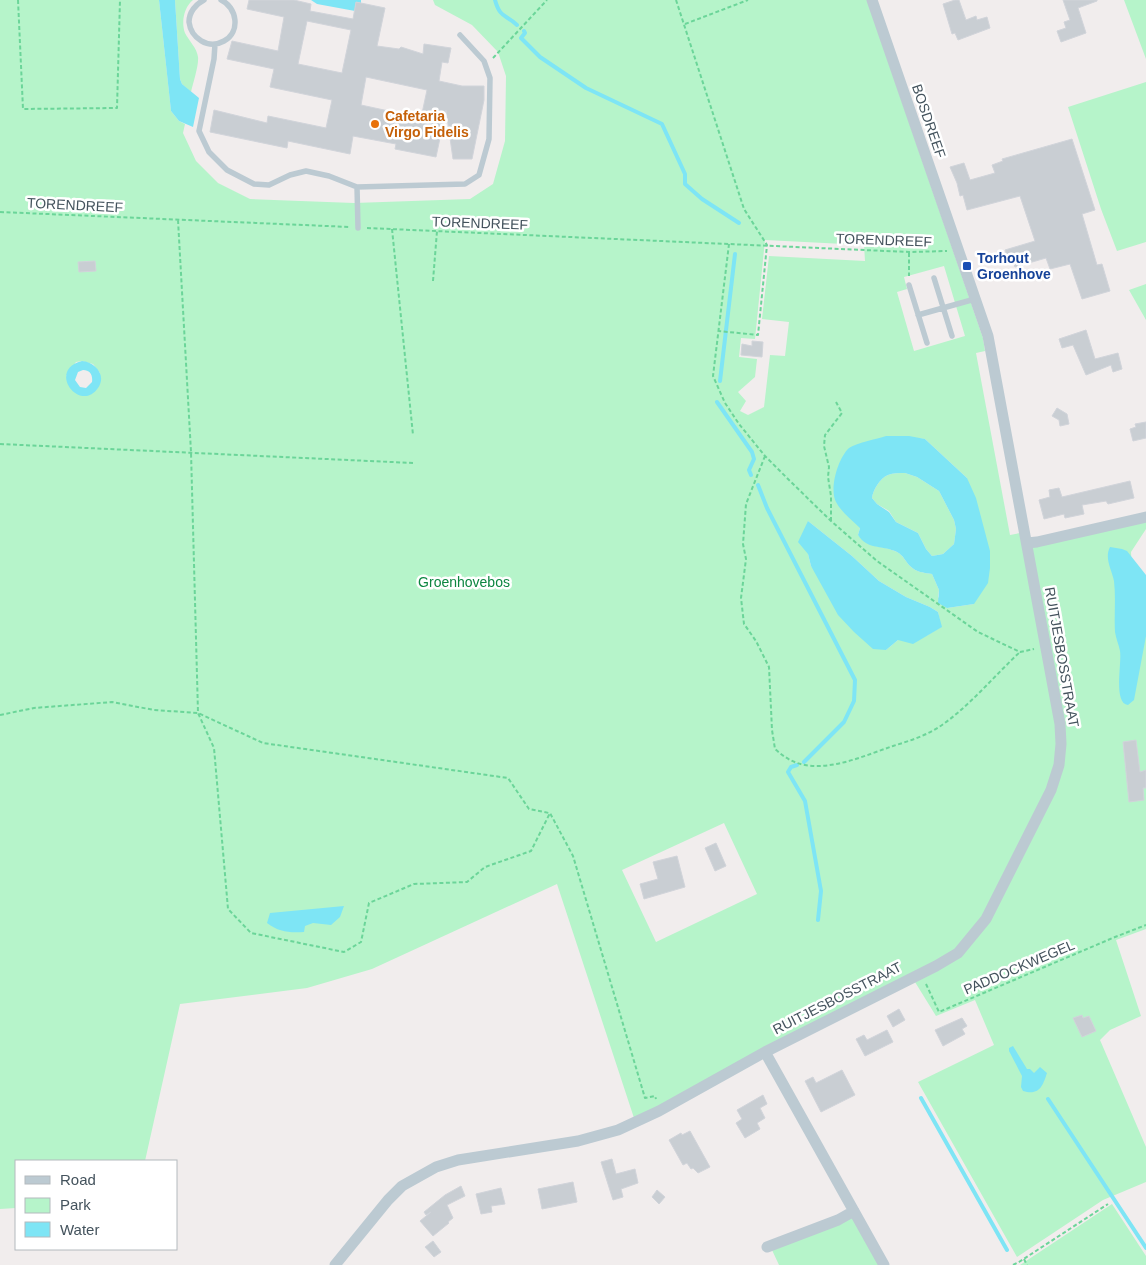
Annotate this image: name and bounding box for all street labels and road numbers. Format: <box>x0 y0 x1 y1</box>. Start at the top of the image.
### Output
street label: BOSDREEF <box>909 82 949 160</box>
street label: TORENDREEF <box>27 194 123 216</box>
street label: TORENDREEF <box>432 213 528 233</box>
street label: TORENDREEF <box>836 230 932 250</box>
street label: RUITJESBOSSTRAAT <box>1042 586 1082 729</box>
street label: PADDOCKWEGEL <box>961 936 1077 998</box>
street label: RUITJESBOSSTRAAT <box>770 958 904 1037</box>

